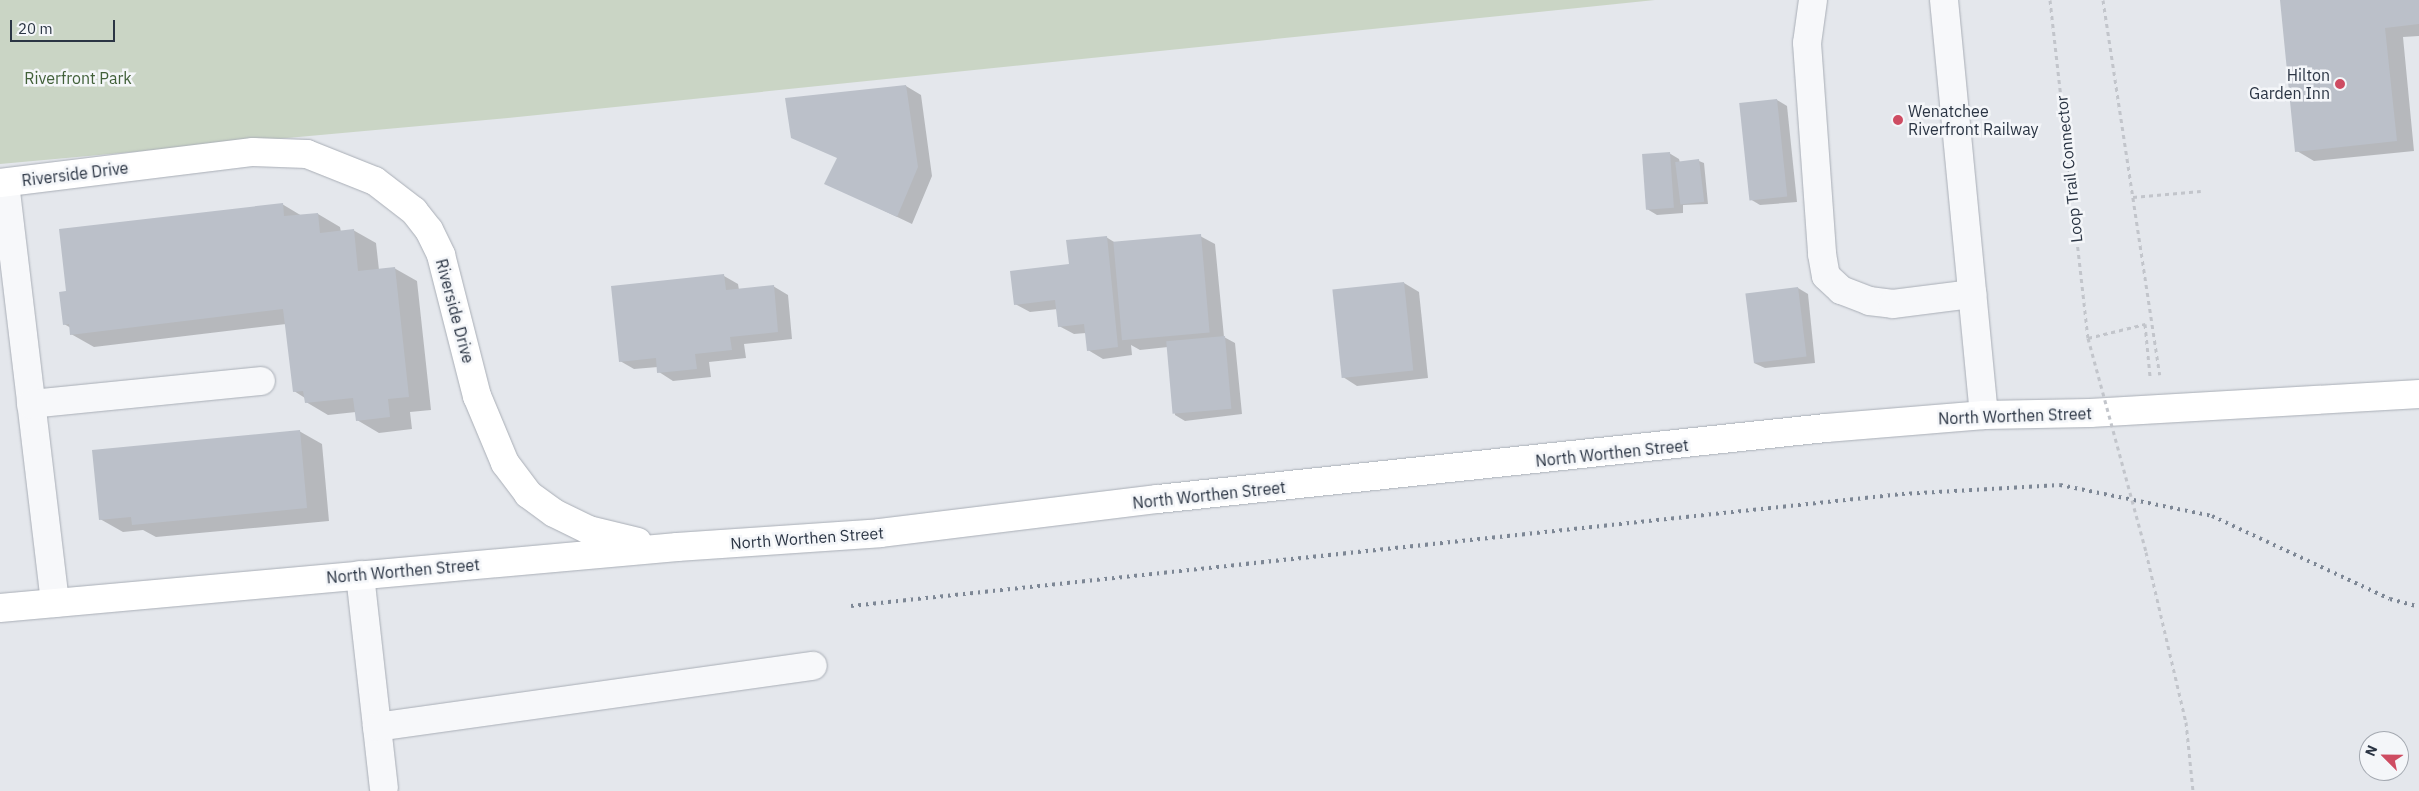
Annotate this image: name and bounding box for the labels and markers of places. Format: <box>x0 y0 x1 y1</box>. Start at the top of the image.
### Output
place label: Hilton Garden Inn <box>2249 65 2330 103</box>
marker: Hilton Garden Inn <box>2334 78 2346 90</box>
place label: Wenatchee Riverfront Railway <box>1908 101 2039 139</box>
marker: Wenatchee Riverfront Railway <box>1892 114 1904 126</box>

